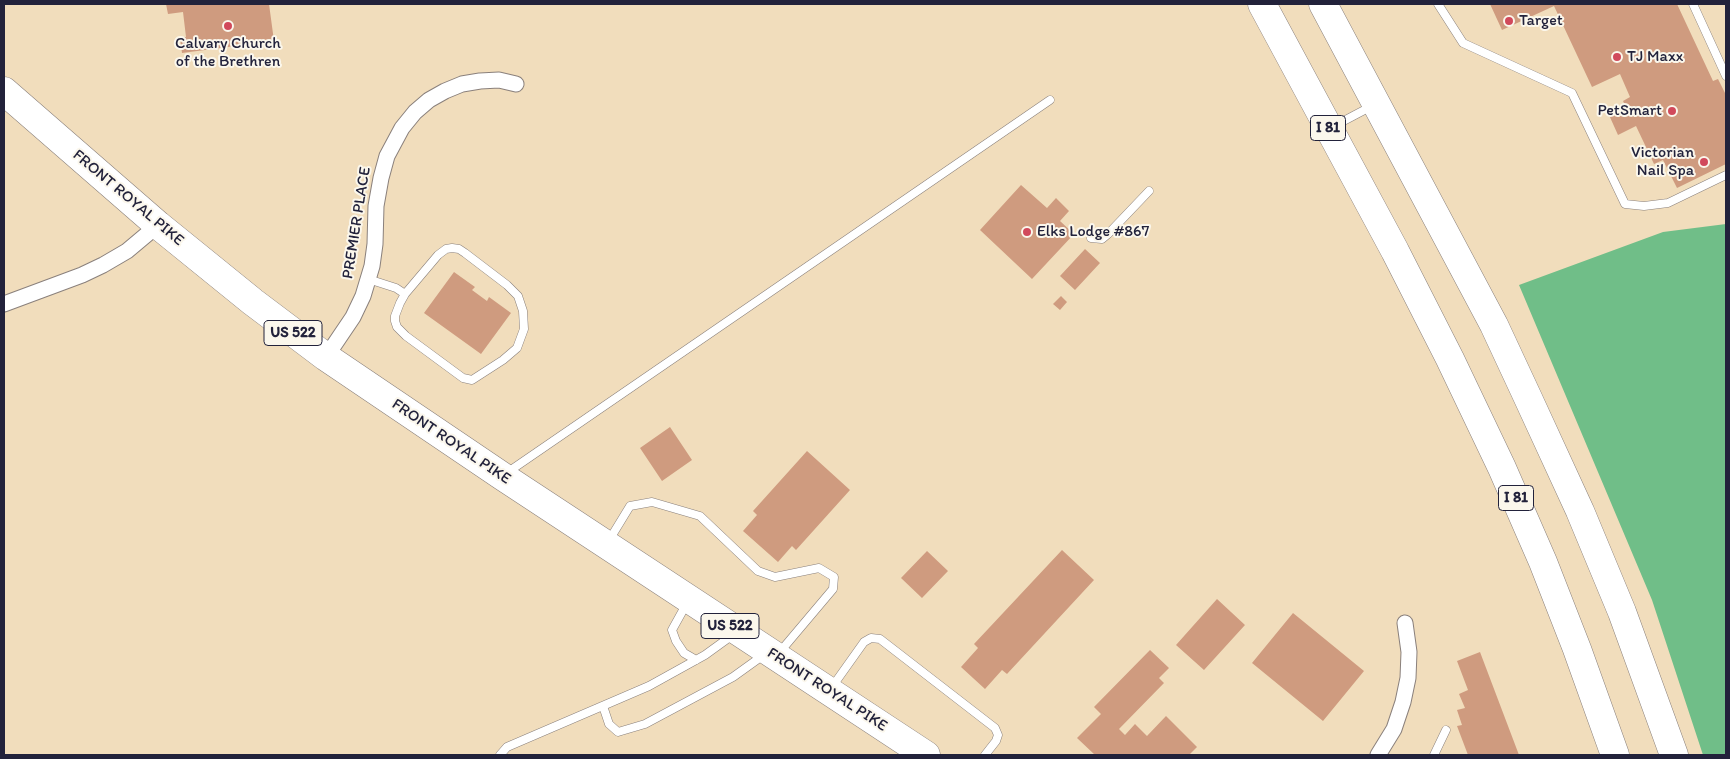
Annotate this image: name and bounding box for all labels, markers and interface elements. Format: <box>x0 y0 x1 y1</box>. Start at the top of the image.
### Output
place label: Target <box>1519 11 1563 31</box>
marker: Target <box>1503 15 1515 27</box>
marker: Calvary Church of the Brethren <box>222 20 234 32</box>
place label: Calvary Church of the Brethren <box>175 34 281 72</box>
place label: TJ Maxx <box>1627 47 1683 67</box>
marker: TJ Maxx <box>1611 51 1623 63</box>
place label: PetSmart <box>1598 101 1662 121</box>
marker: PetSmart <box>1666 105 1678 117</box>
road number: I 81 <box>1310 116 1346 140</box>
place label: Victorian Nail Spa <box>1631 143 1694 181</box>
street label: FRONT ROYAL PIKE <box>68 146 188 250</box>
marker: Victorian Nail Spa <box>1698 156 1710 168</box>
street label: PREMIER PLACE <box>339 166 375 280</box>
place label: Elks Lodge #867 <box>1037 222 1149 242</box>
marker: Elks Lodge #867 <box>1021 226 1033 238</box>
road number: US 522 <box>264 320 322 346</box>
street label: FRONT ROYAL PIKE <box>388 395 514 489</box>
road number: I 81 <box>1498 486 1534 510</box>
road number: US 522 <box>701 614 759 638</box>
street label: FRONT ROYAL PIKE <box>763 644 891 736</box>

